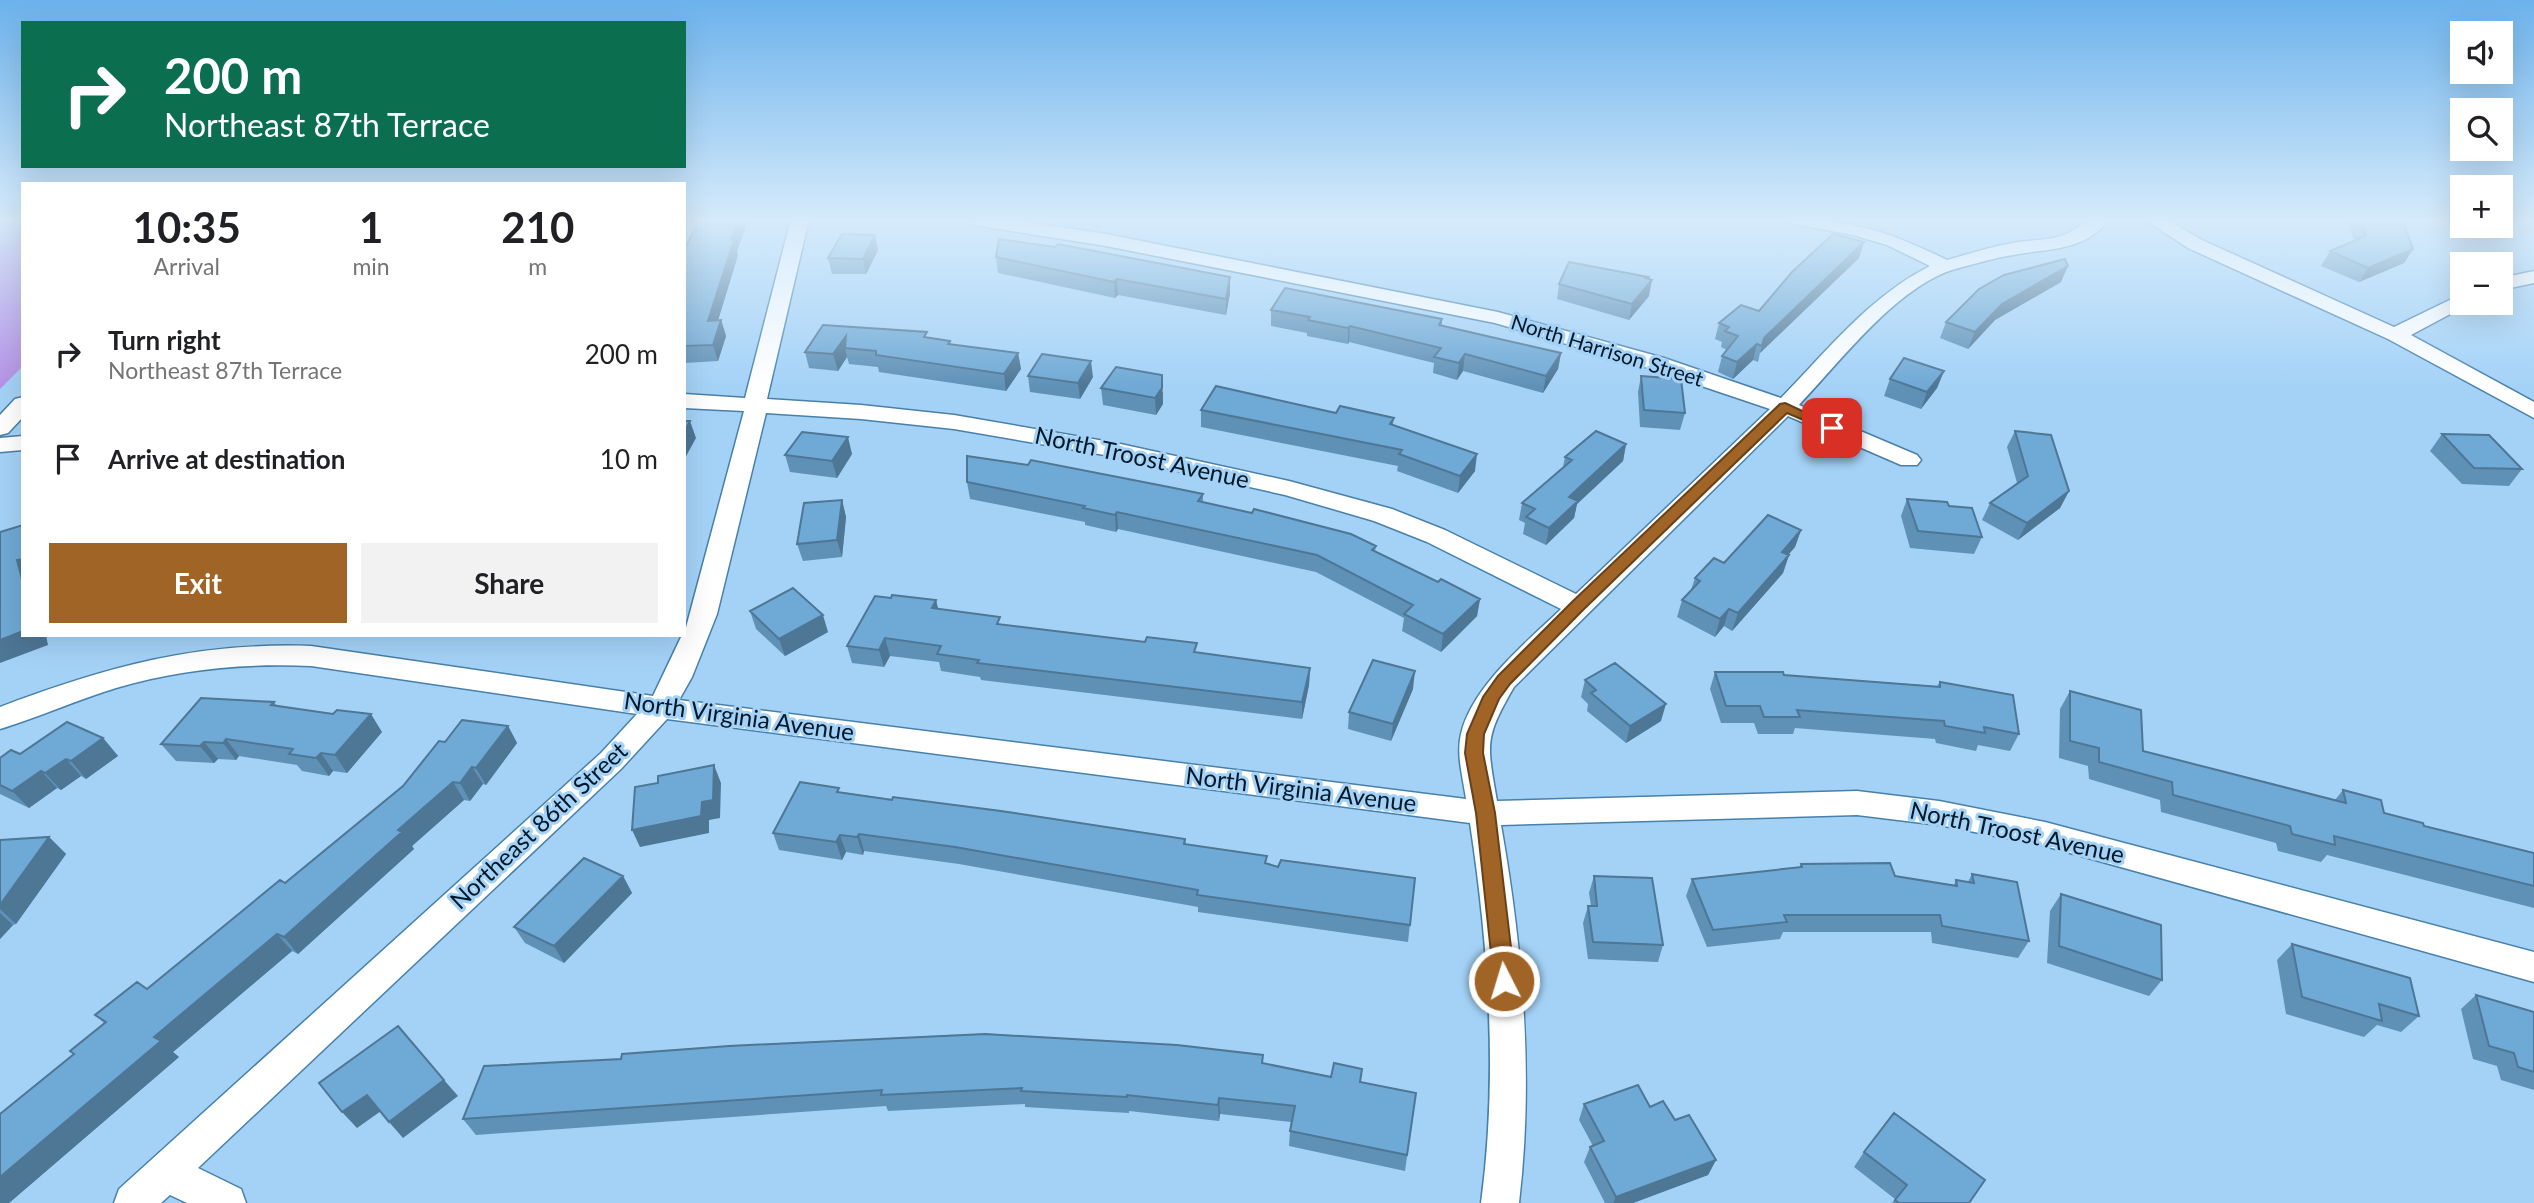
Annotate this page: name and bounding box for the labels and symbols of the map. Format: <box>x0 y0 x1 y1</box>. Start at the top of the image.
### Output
street label: North Harrison Street <box>1508 308 1707 391</box>
pin <box>1802 398 1862 458</box>
street label: North Troost Avenue <box>1032 420 1252 493</box>
street label: North Virginia Avenue <box>622 685 856 746</box>
street label: Northeast 86th Street <box>444 735 633 914</box>
street label: North Virginia Avenue <box>1184 760 1418 817</box>
street label: North Troost Avenue <box>1907 795 2127 868</box>
position arrow <box>1467 944 1541 1018</box>

